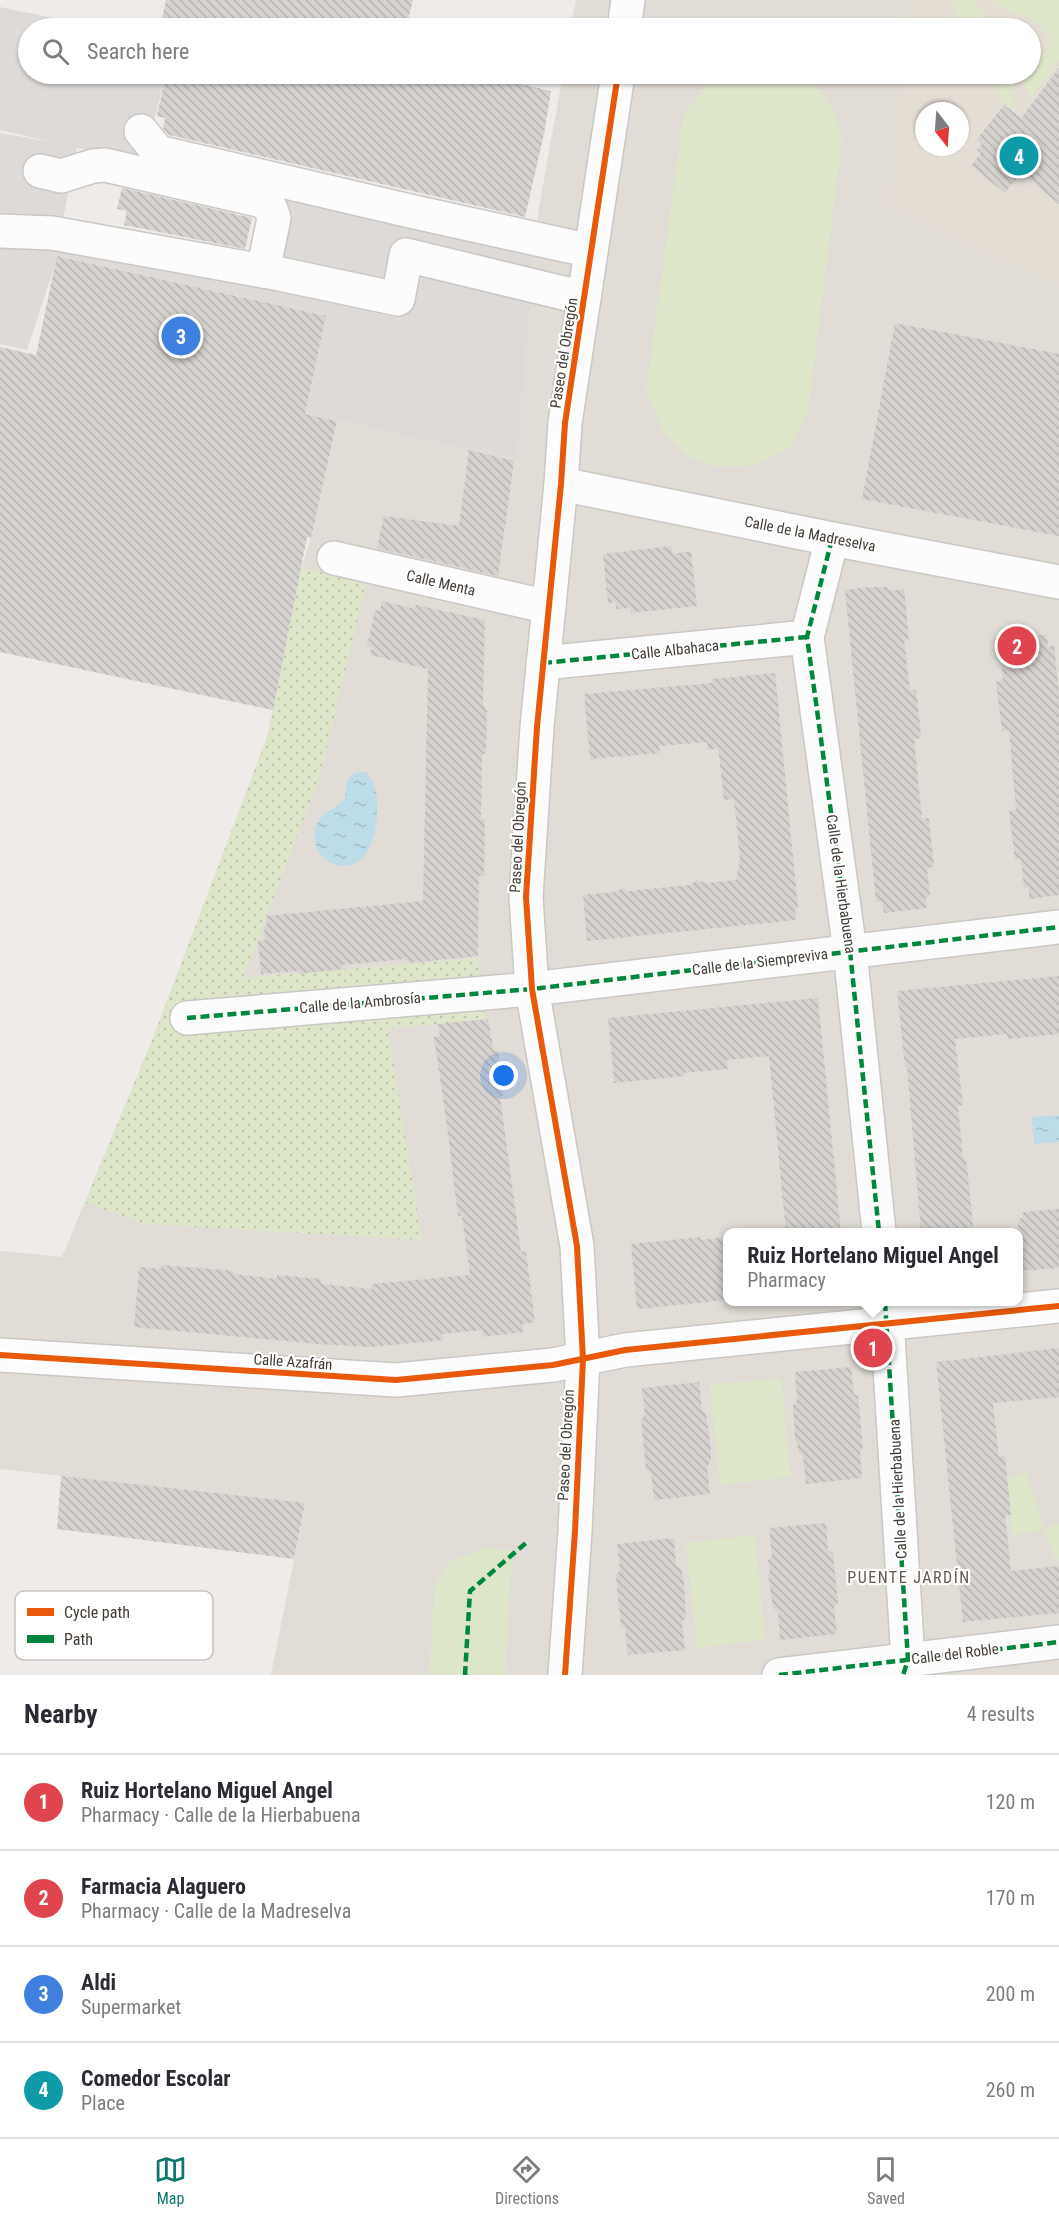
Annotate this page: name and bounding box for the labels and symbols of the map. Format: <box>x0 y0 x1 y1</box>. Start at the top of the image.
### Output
north arrow <box>915 102 969 156</box>
pin: 4 <box>1000 134 1038 178</box>
street label: Paseo del Obregón <box>546 296 582 410</box>
pin: 3 <box>162 314 201 358</box>
street label: Calle de la Madreselva <box>743 512 877 556</box>
street label: Calle Menta <box>405 566 477 600</box>
pin: 2 <box>998 624 1036 668</box>
street label: Calle Albahaca <box>630 636 720 664</box>
street label: Paseo del Obregón <box>506 781 530 893</box>
street label: Calle de la Hierbabuena <box>822 813 860 955</box>
street label: Calle de la Siempreviva <box>691 945 829 979</box>
street label: Calle de la Ambrosía <box>299 989 421 1017</box>
your location <box>489 1061 518 1090</box>
pin: 1 <box>854 1326 892 1370</box>
street label: Calle Azafrán <box>253 1350 333 1374</box>
street label: Paseo del Obregón <box>554 1389 578 1501</box>
street label: Calle de la Hierbabuena <box>885 1419 911 1559</box>
district label: PUENTE JARDÍN <box>847 1568 971 1587</box>
legend <box>15 1591 213 1660</box>
text: Cycle path <box>64 1603 130 1622</box>
text: Path <box>64 1630 93 1649</box>
street label: Calle del Roble <box>910 1640 1000 1668</box>

